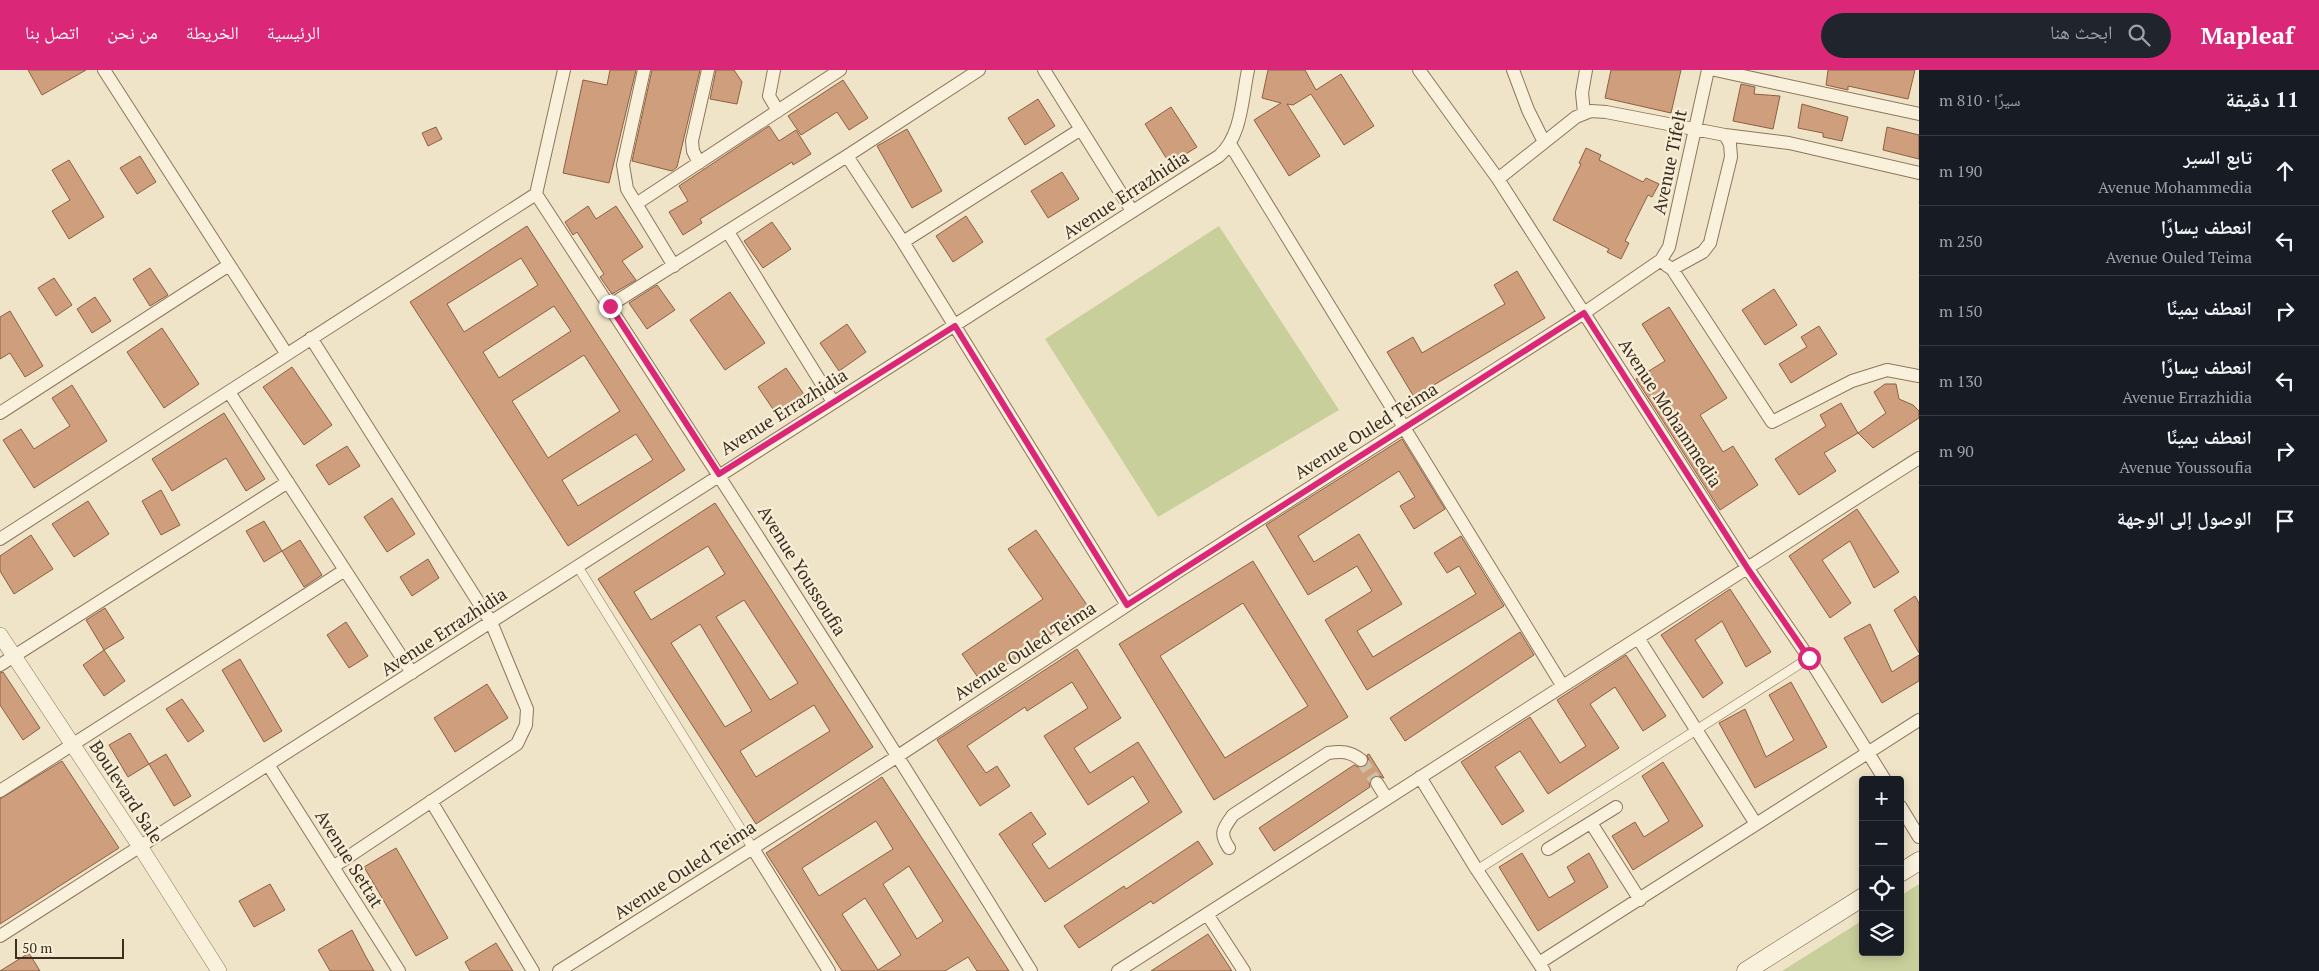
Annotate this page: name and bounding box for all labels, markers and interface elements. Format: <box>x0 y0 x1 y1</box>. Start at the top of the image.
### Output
search box <box>1821 13 2171 58</box>
text: ابحث هنا <box>2050 19 2113 44</box>
text: Mapleaf <box>2201 19 2294 51</box>
text: اتصل بنا <box>25 20 79 44</box>
text: من نحن <box>107 20 158 44</box>
text: الخريطة <box>186 20 239 44</box>
text: الرئيسية <box>267 20 320 44</box>
icon: search <box>2125 21 2153 49</box>
text: 11 دقيقة <box>2225 85 2299 113</box>
text: سيرًا · 810 m <box>1939 89 2020 111</box>
street label: Avenue Tifelt <box>1646 107 1692 217</box>
street label: Avenue Errazhidia <box>1058 144 1193 244</box>
text: تابع السير <box>2183 144 2252 169</box>
icon: ahead <box>2271 157 2299 185</box>
text: 190 m <box>1939 160 1982 182</box>
text: Avenue Mohammedia <box>2098 176 2252 198</box>
text: انعطف يسارًا <box>2161 214 2252 239</box>
icon: left <box>2271 227 2299 255</box>
text: 250 m <box>1939 230 1982 252</box>
text: Avenue Ouled Teima <box>2105 246 2252 268</box>
route end <box>599 295 622 318</box>
text: انعطف يمينًا <box>2166 295 2252 320</box>
icon: right <box>2271 297 2299 325</box>
text: 150 m <box>1939 300 1982 322</box>
street label: Avenue Mohammedia <box>1614 333 1728 492</box>
text: انعطف يسارًا <box>2161 354 2252 379</box>
street label: Avenue Errazhidia <box>715 362 852 460</box>
icon: left <box>2271 367 2299 395</box>
text: 130 m <box>1939 370 1982 392</box>
street label: Avenue Ouled Teima <box>1289 376 1442 484</box>
text: Avenue Errazhidia <box>2122 386 2252 408</box>
text: انعطف يمينًا <box>2166 424 2252 449</box>
icon: right <box>2271 437 2299 465</box>
text: 90 m <box>1939 440 1974 462</box>
text: Avenue Youssoufia <box>2119 456 2252 478</box>
street label: Avenue Youssoufia <box>753 501 853 640</box>
text: الوصول إلى الوجهة <box>2117 505 2252 530</box>
icon: arrive <box>2271 507 2299 535</box>
street label: Avenue Errazhidia <box>376 581 511 681</box>
street label: Avenue Ouled Teima <box>949 595 1100 705</box>
route start <box>1798 647 1821 670</box>
street label: Boulevard Sale <box>85 735 169 848</box>
map controls <box>1859 776 1904 956</box>
button: + <box>1859 776 1904 821</box>
street label: Avenue Settat <box>310 805 390 912</box>
street label: Avenue Ouled Teima <box>609 814 760 924</box>
button: − <box>1859 821 1904 866</box>
button: locate <box>1859 866 1904 911</box>
button: layers <box>1859 911 1904 956</box>
scale bar <box>15 936 124 959</box>
text: 50 m <box>22 938 52 957</box>

